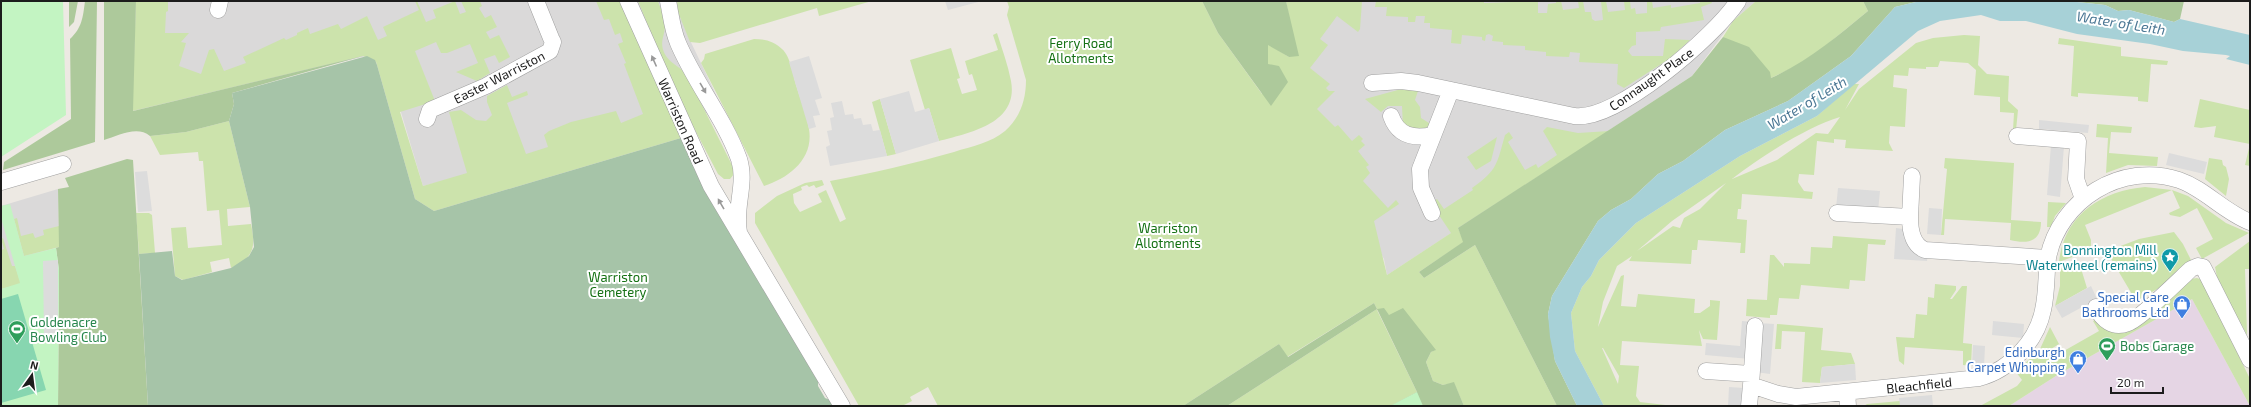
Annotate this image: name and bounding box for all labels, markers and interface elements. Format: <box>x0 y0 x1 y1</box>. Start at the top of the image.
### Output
water label: Water of Leith <box>2076 7 2167 38</box>
park label: Ferry Road Allotments <box>1048 35 1114 66</box>
street label: Connaught Place <box>1606 44 1696 114</box>
street label: Easter Warriston <box>451 47 547 107</box>
one-way arrow <box>651 56 657 67</box>
water label: Water of Leith <box>1764 72 1849 133</box>
street label: Warriston Road <box>655 76 707 166</box>
one-way arrow <box>700 82 707 94</box>
one-way arrow <box>718 198 725 210</box>
park label: Warriston Allotments <box>1135 220 1201 251</box>
place label: Bonnington Mill Waterwheel (remains) <box>2026 242 2157 273</box>
place icon: Bonnington Mill Waterwheel (remains) <box>2160 247 2180 272</box>
park label: Warriston Cemetery <box>588 269 648 300</box>
place label: Special Care Bathrooms Ltd <box>2082 289 2169 320</box>
shop icon: Special Care Bathrooms Ltd <box>2172 294 2192 319</box>
place label: Goldenacre Bowling Club <box>30 314 107 345</box>
sports icon: Goldenacre Bowling Club <box>7 319 27 344</box>
sports icon: Bobs Garage <box>2097 336 2117 361</box>
place label: Bobs Garage <box>2120 338 2194 354</box>
place label: Edinburgh Carpet Whipping <box>1967 344 2065 375</box>
shop icon: Edinburgh Carpet Whipping <box>2068 349 2088 374</box>
north arrow <box>12 355 52 395</box>
text: N <box>29 358 40 372</box>
scale bar <box>2111 369 2163 395</box>
street label: Bleachfield <box>1885 374 1953 396</box>
text: 20 m <box>2117 375 2144 389</box>

